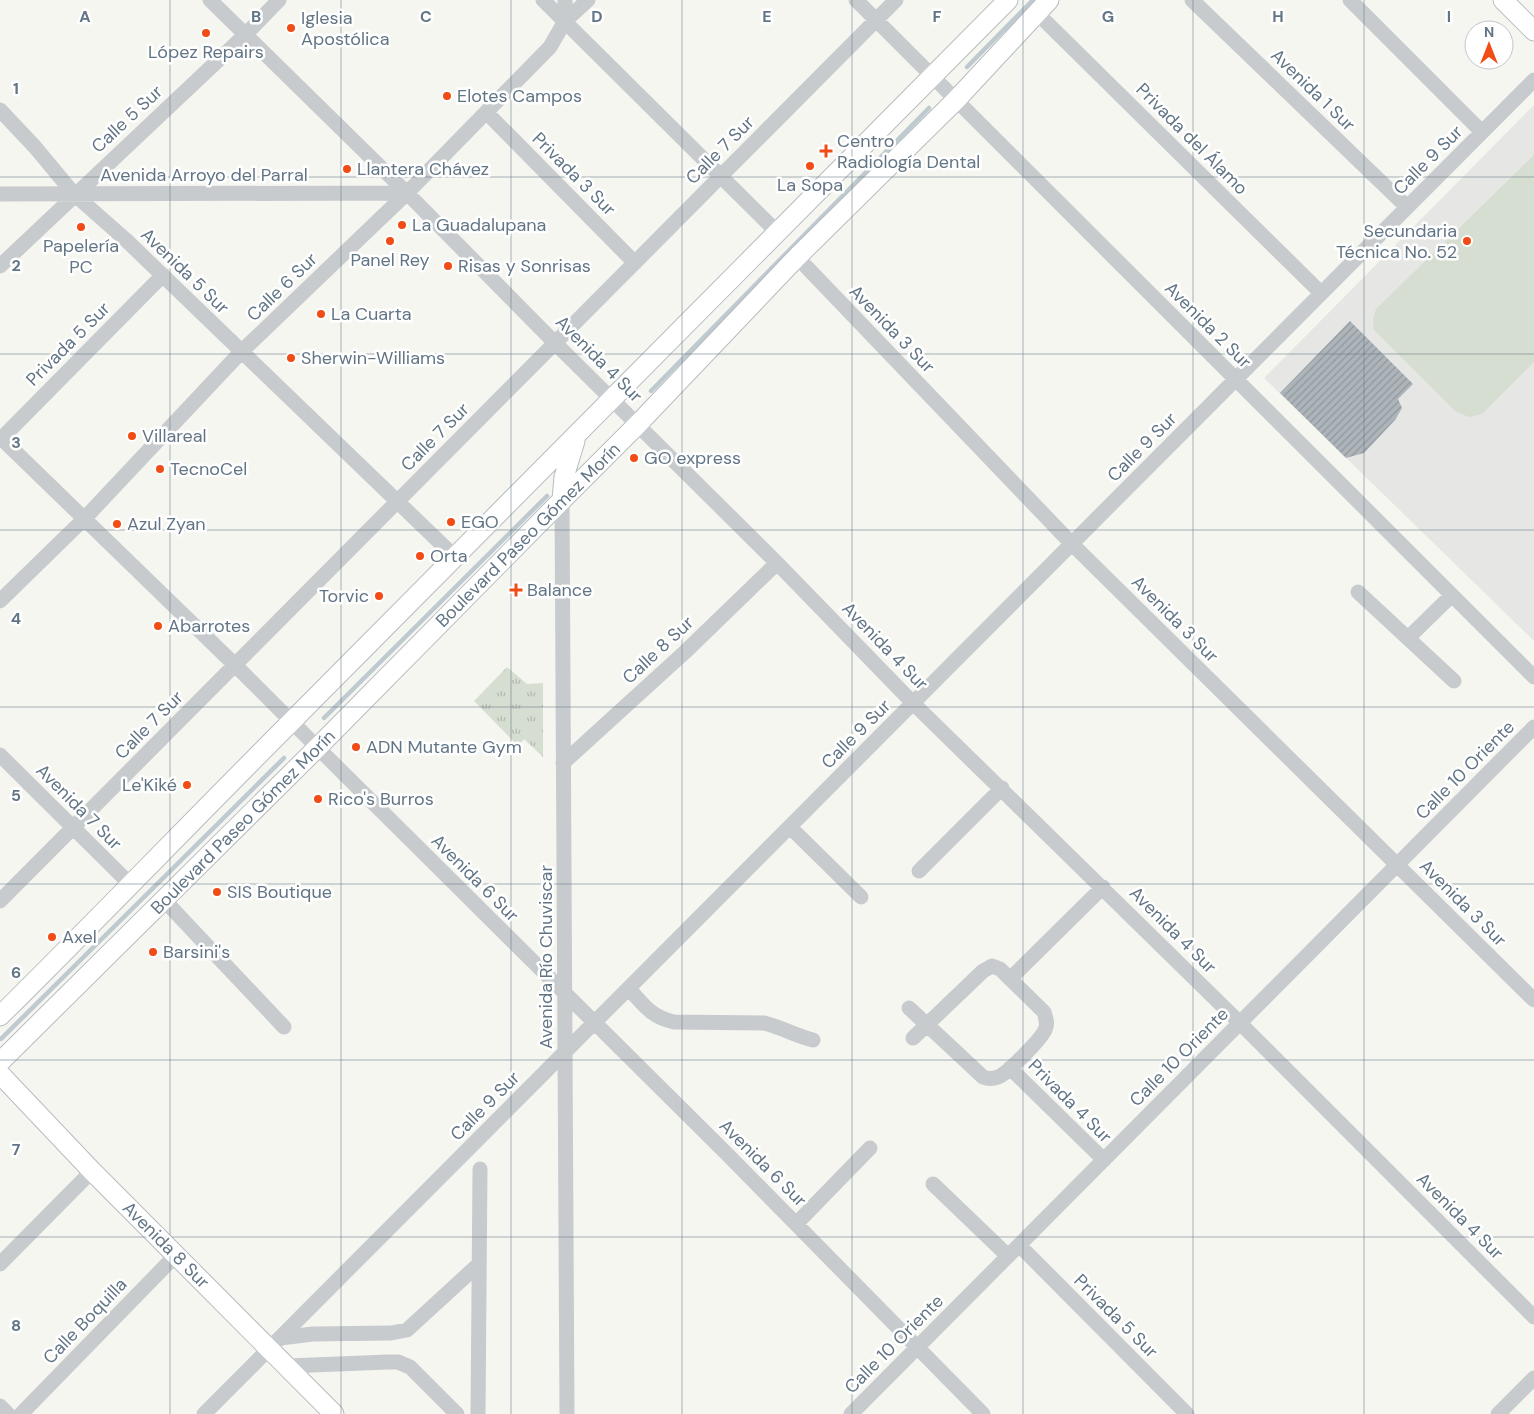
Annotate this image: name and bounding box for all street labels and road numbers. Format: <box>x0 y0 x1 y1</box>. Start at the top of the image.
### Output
street label: Avenida 1 Sur <box>1266 44 1361 137</box>
street label: Privada del Álamo <box>1131 78 1253 200</box>
street label: Calle 5 Sur <box>86 80 168 158</box>
street label: Calle 7 Sur <box>681 110 760 189</box>
street label: Calle 9 Sur <box>1388 120 1468 200</box>
street label: Privada 3 Sur <box>527 127 621 221</box>
street label: Avenida Arroyo del Parral <box>100 163 308 187</box>
street label: Avenida 5 Sur <box>136 223 235 319</box>
street label: Calle 6 Sur <box>242 247 323 327</box>
street label: Avenida 2 Sur <box>1159 276 1257 374</box>
street label: Avenida 3 Sur <box>844 280 940 378</box>
street label: Privada 5 Sur <box>21 297 115 391</box>
street label: Avenida 4 Sur <box>550 310 648 408</box>
street label: Calle 7 Sur <box>396 397 475 476</box>
street label: Calle 9 Sur <box>1102 407 1182 487</box>
street label: Boulevard Paseo Gómez Morín <box>430 437 626 633</box>
street label: Avenida 3 Sur <box>1126 570 1224 668</box>
street label: Avenida 4 Sur <box>837 597 933 696</box>
street label: Calle 8 Sur <box>617 611 699 689</box>
street label: Calle 7 Sur <box>110 685 189 764</box>
street label: Calle 9 Sur <box>816 694 896 774</box>
street label: Calle 10 Oriente <box>1410 715 1520 825</box>
street label: Boulevard Paseo Gómez Morín <box>145 724 341 920</box>
street label: Avenida 7 Sur <box>31 759 128 856</box>
street label: Avenida 6 Sur <box>426 829 524 927</box>
street label: Avenida 3 Sur <box>1414 854 1512 952</box>
street label: Avenida Río Chuviscar <box>534 865 558 1049</box>
street label: Avenida 4 Sur <box>1124 881 1222 979</box>
street label: Calle 10 Oriente <box>1124 1002 1234 1112</box>
street label: Privada 4 Sur <box>1023 1054 1117 1148</box>
street label: Calle 9 Sur <box>445 1066 525 1146</box>
street label: Avenida 6 Sur <box>714 1114 812 1212</box>
street label: Avenida 4 Sur <box>1411 1167 1509 1265</box>
street label: Avenida 8 Sur <box>117 1196 215 1294</box>
street label: Privada 5 Sur <box>1069 1269 1163 1363</box>
street label: Calle Boquilla <box>38 1273 132 1369</box>
street label: Calle 10 Oriente <box>839 1289 949 1399</box>

